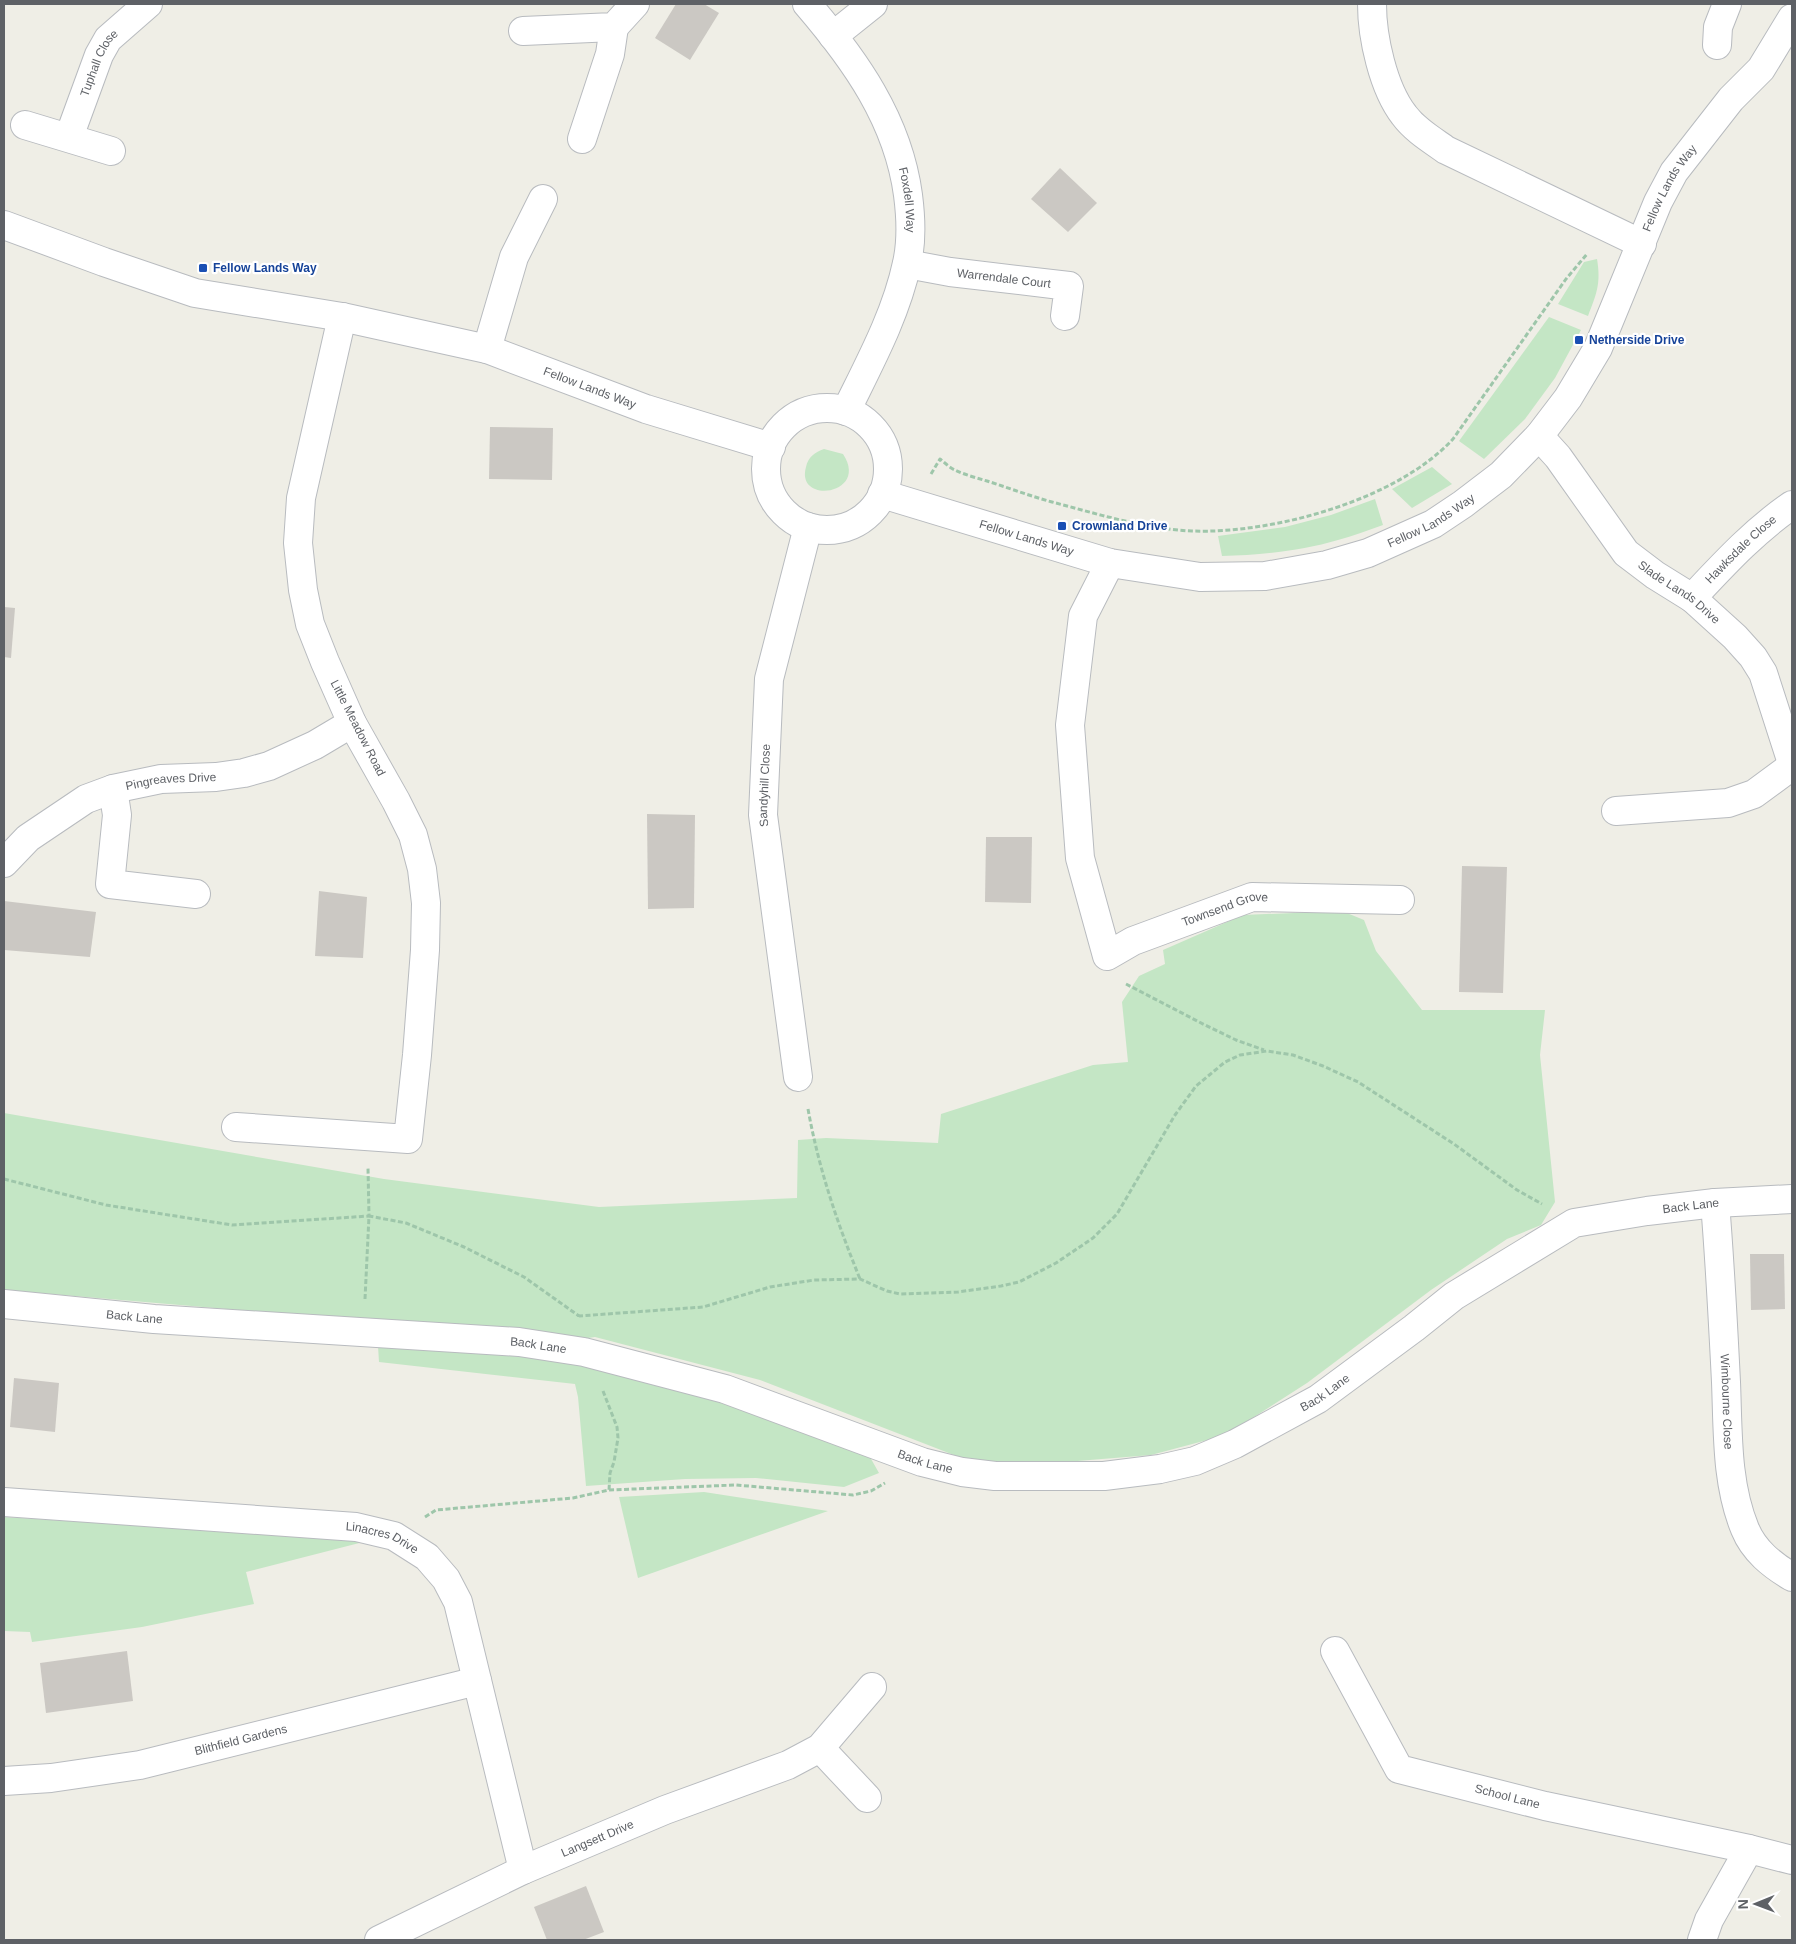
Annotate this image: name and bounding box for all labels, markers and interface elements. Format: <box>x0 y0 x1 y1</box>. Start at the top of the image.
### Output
street label: Tuphall Close <box>77 26 121 99</box>
street label: Fellow Lands Way <box>1640 142 1699 234</box>
street label: Foxdell Way <box>896 166 918 233</box>
place label: Fellow Lands Way <box>213 261 317 275</box>
marker: Fellow Lands Way <box>197 262 209 274</box>
street label: Warrendale Court <box>956 266 1052 291</box>
place label: Netherside Drive <box>1589 333 1685 347</box>
marker: Netherside Drive <box>1573 334 1585 346</box>
street label: Fellow Lands Way <box>542 364 638 412</box>
street label: Fellow Lands Way <box>1385 491 1477 550</box>
street label: Hawksdale Close <box>1702 512 1779 586</box>
street label: Fellow Lands Way <box>978 517 1075 559</box>
place label: Crownland Drive <box>1072 519 1168 533</box>
marker: Crownland Drive <box>1056 520 1068 532</box>
street label: Slade Lands Drive <box>1635 558 1723 627</box>
street label: Little Meadow Road <box>328 678 388 778</box>
street label: Sandyhill Close <box>756 743 773 828</box>
street label: Pingreaves Drive <box>124 770 217 793</box>
street label: Townsend Grove <box>1180 889 1268 929</box>
street label: Back Lane <box>1662 1196 1720 1216</box>
street label: Back Lane <box>105 1307 163 1327</box>
street label: Back Lane <box>510 1334 568 1356</box>
street label: Wimbourne Close <box>1718 1354 1736 1450</box>
street label: Back Lane <box>1298 1371 1353 1414</box>
street label: Back Lane <box>896 1447 954 1476</box>
street label: Linacres Drive <box>345 1519 421 1557</box>
street label: Blithfield Gardens <box>193 1722 289 1758</box>
street label: School Lane <box>1473 1781 1542 1812</box>
street label: Langsett Drive <box>559 1817 636 1860</box>
north arrow <box>1731 1879 1781 1929</box>
text: N <box>1735 1899 1751 1909</box>

